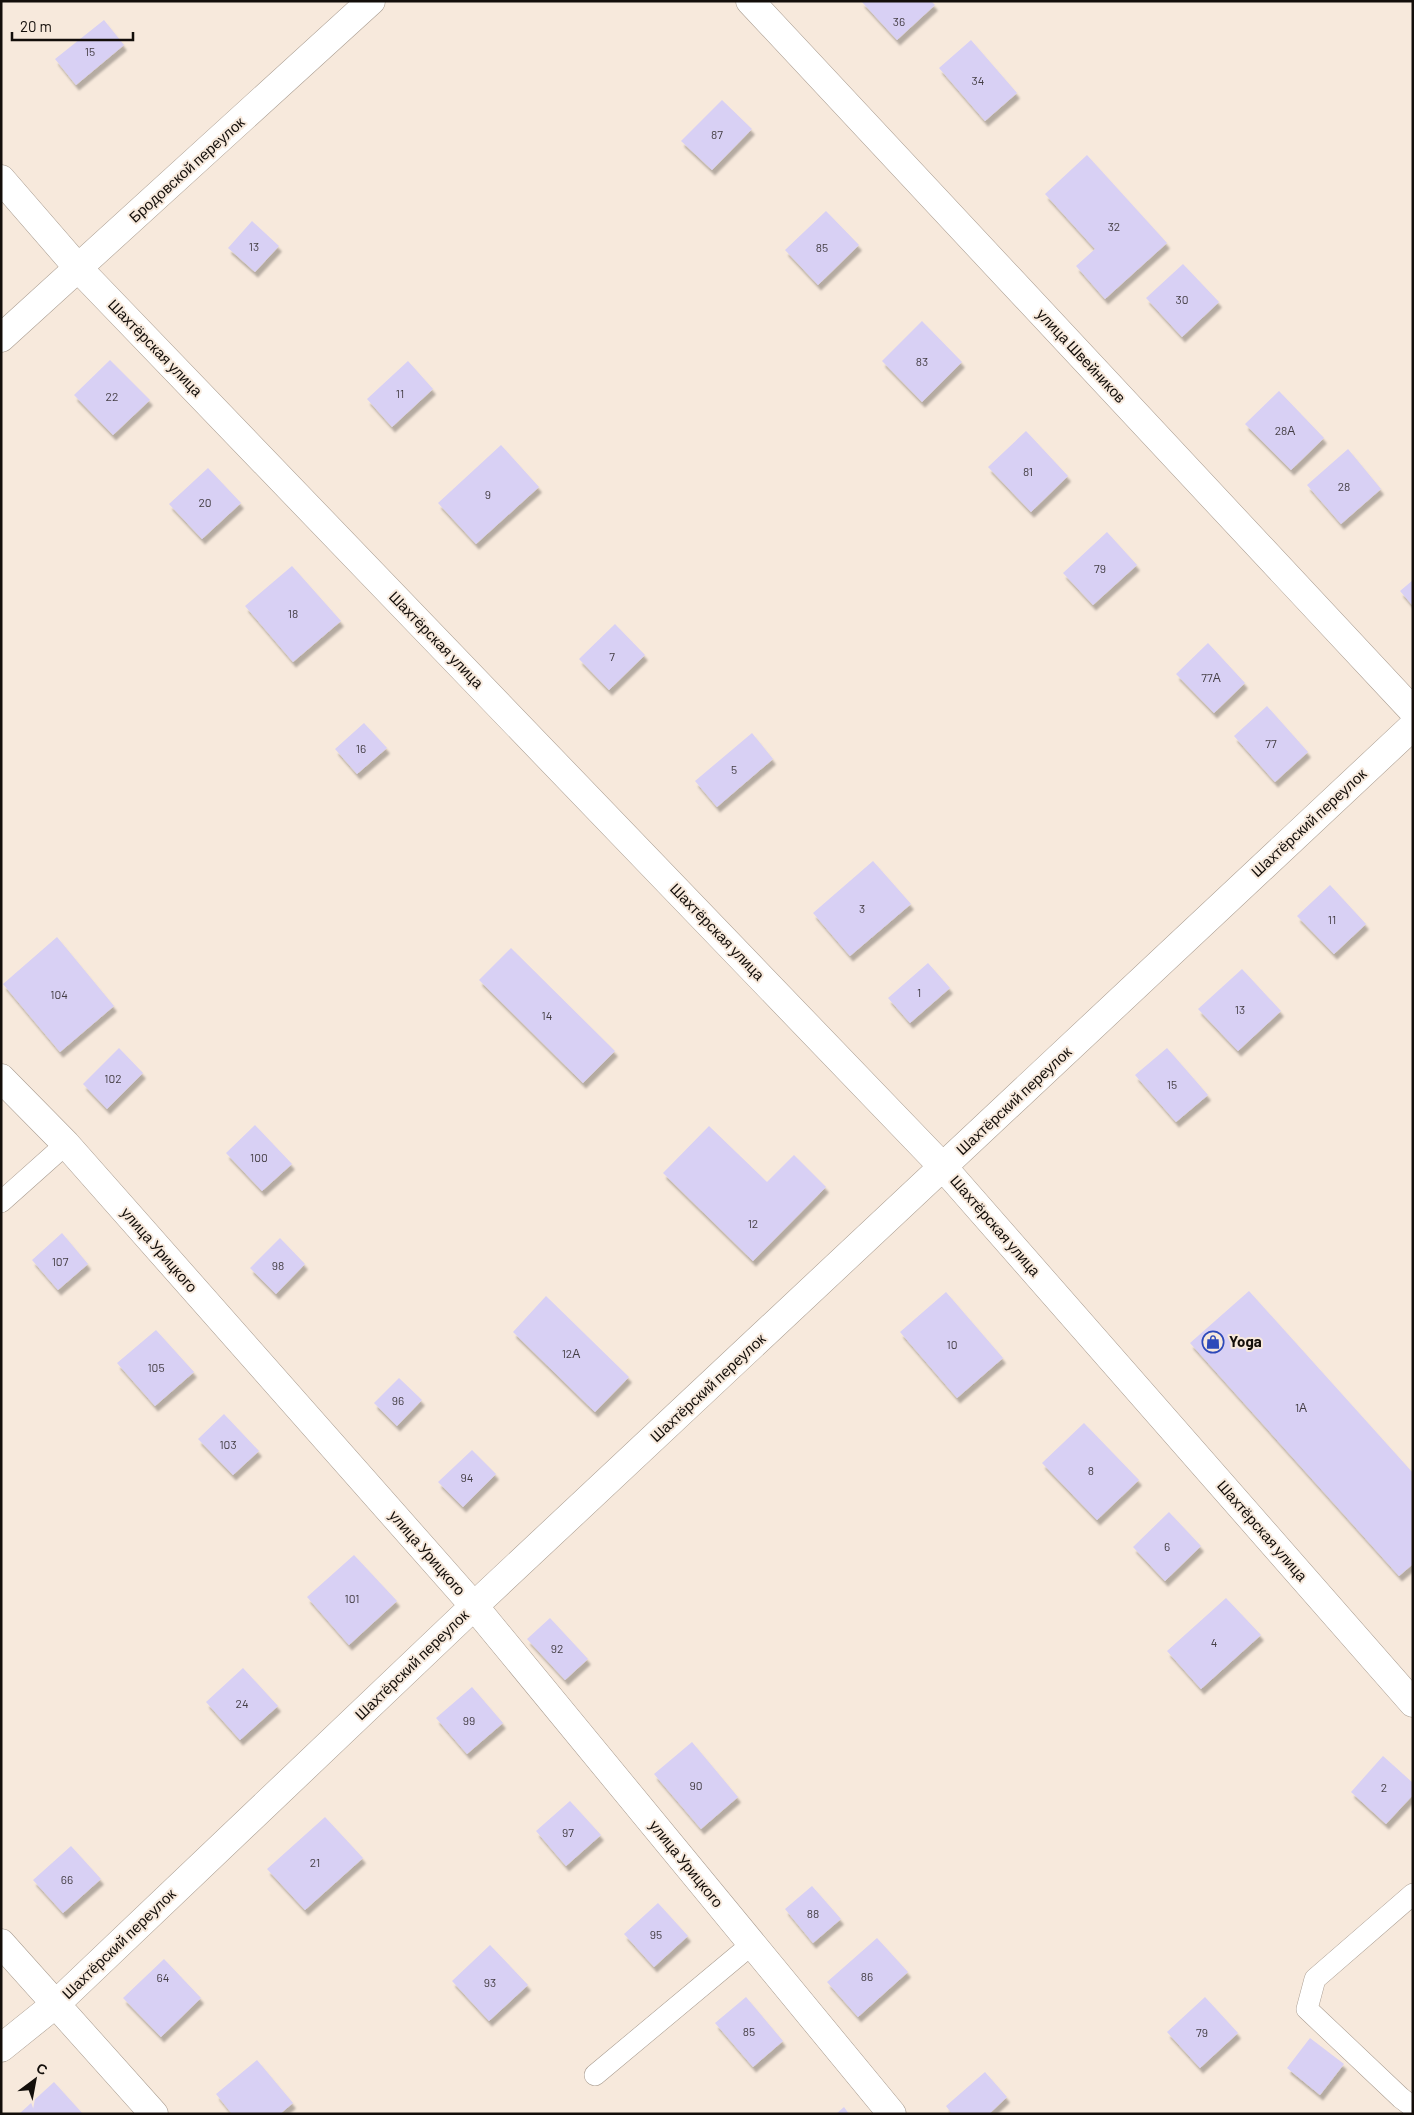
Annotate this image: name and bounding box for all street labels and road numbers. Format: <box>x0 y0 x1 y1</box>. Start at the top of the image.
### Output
street label: Бродовской переулок <box>125 112 248 226</box>
street label: Шахтёрская улица <box>105 295 207 400</box>
street label: улица Швейников <box>1033 304 1130 406</box>
street label: Шахтёрская улица <box>386 587 488 692</box>
street label: Шахтёрский переулок <box>1247 764 1370 880</box>
street label: Шахтёрская улица <box>667 879 769 984</box>
street label: Шахтёрский переулок <box>952 1042 1075 1158</box>
street label: Шахтёрская улица <box>947 1171 1045 1280</box>
street label: улица Урицкого <box>118 1203 202 1296</box>
street label: Шахтёрский переулок <box>646 1329 769 1445</box>
street label: Шахтёрская улица <box>1214 1476 1312 1585</box>
street label: улица Урицкого <box>386 1506 470 1599</box>
street label: Шахтёрский переулок <box>351 1605 472 1723</box>
street label: улица Урицкого <box>646 1816 727 1911</box>
street label: Шахтёрский переулок <box>58 1884 179 2002</box>

